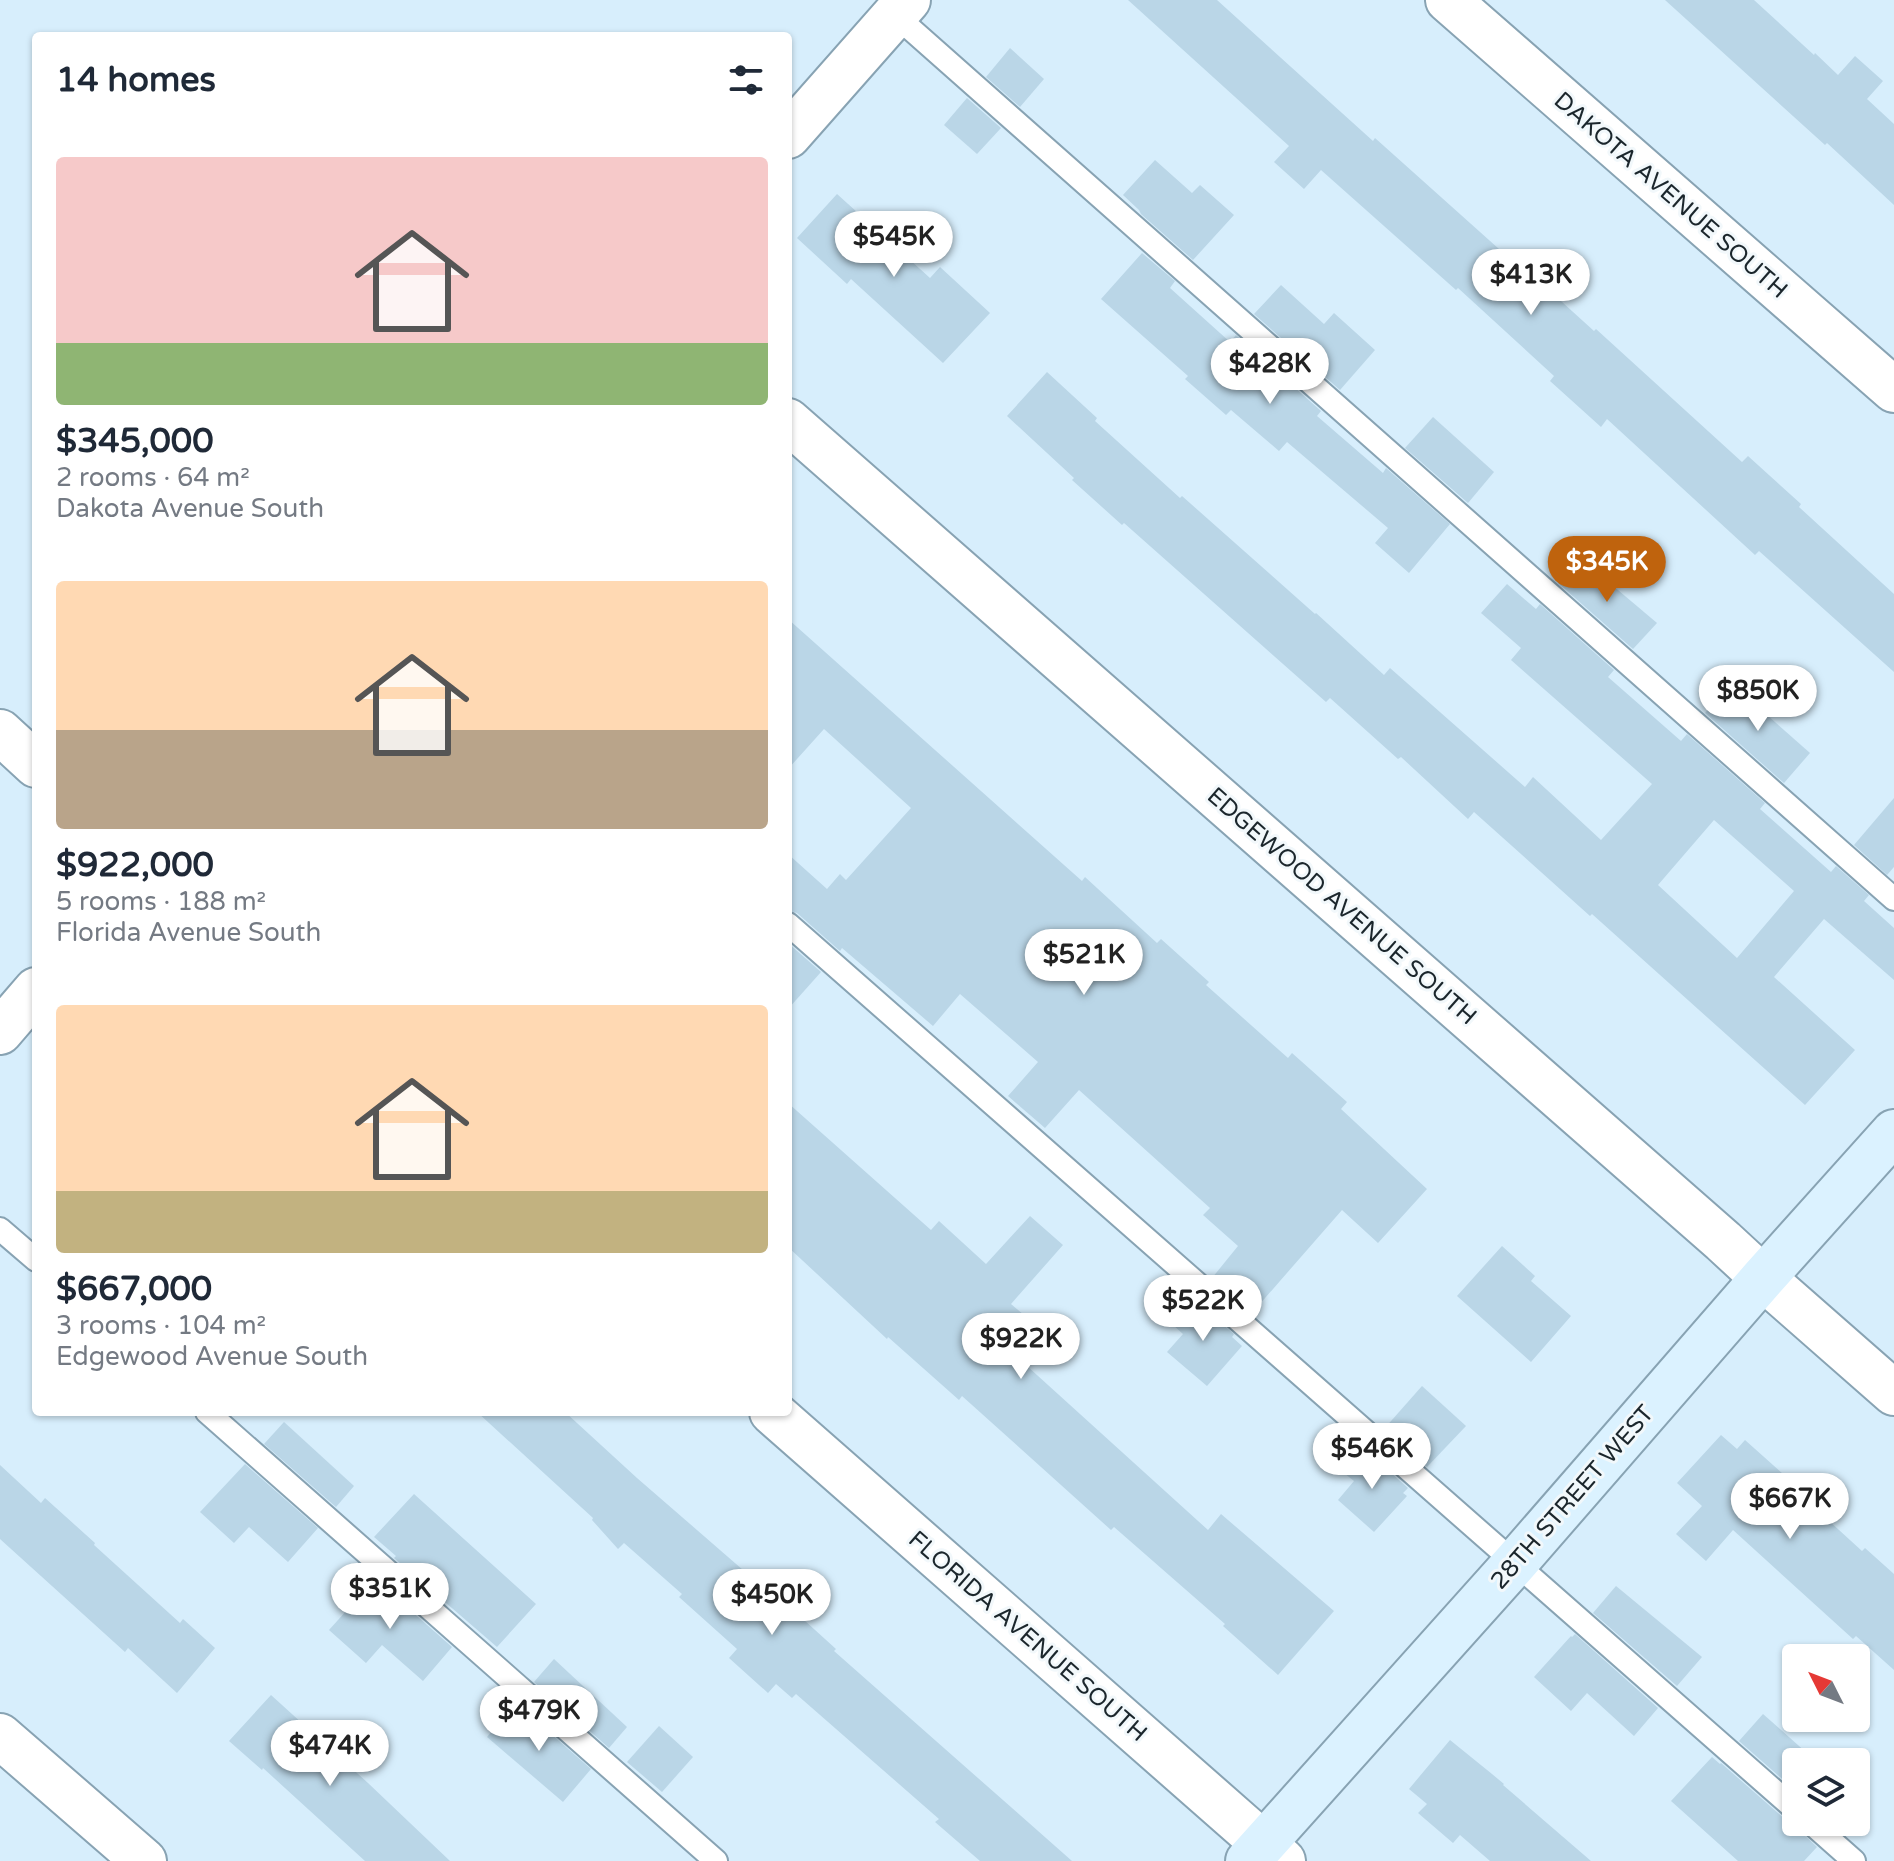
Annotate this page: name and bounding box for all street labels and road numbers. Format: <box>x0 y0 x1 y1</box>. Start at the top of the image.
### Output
street label: DAKOTA AVENUE SOUTH <box>1548 86 1793 305</box>
street label: EDGEWOOD AVENUE SOUTH <box>1201 781 1482 1031</box>
street label: 28TH STREET WEST <box>1485 1399 1660 1595</box>
street label: FLORIDA AVENUE SOUTH <box>902 1525 1153 1748</box>

